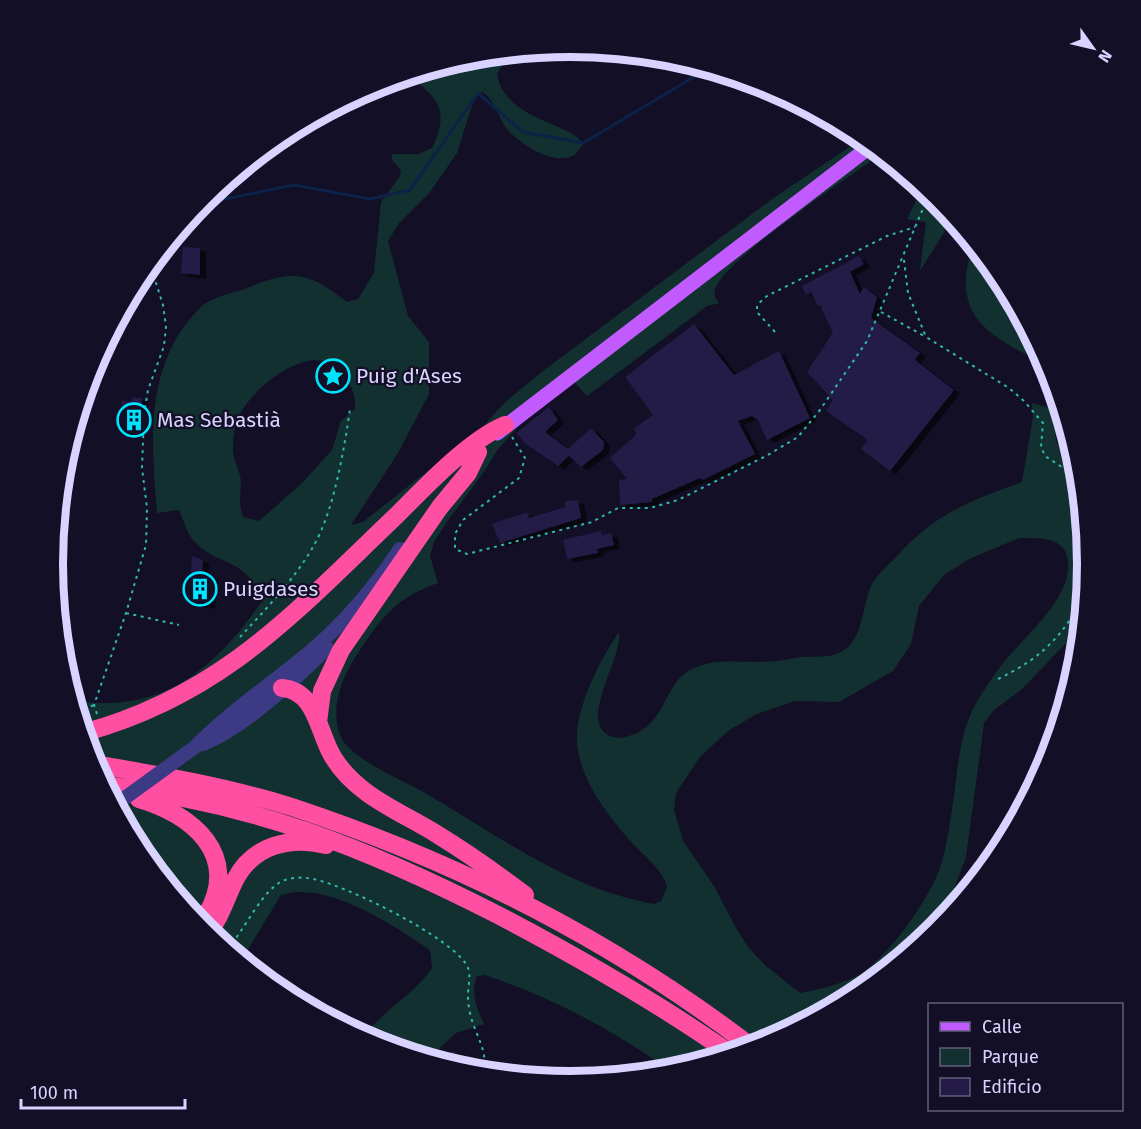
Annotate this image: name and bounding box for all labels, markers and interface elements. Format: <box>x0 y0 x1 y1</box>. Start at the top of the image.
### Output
north arrow <box>1063 18 1123 78</box>
text: N <box>1094 46 1116 66</box>
place icon: Puig d'Ases <box>315 358 351 394</box>
place label: Puig d'Ases <box>356 363 462 389</box>
building icon: Mas Sebastià <box>116 402 152 438</box>
place label: Mas Sebastià <box>157 407 281 433</box>
building icon: Puigdases <box>182 571 218 607</box>
place label: Puigdases <box>223 576 318 602</box>
legend <box>928 1003 1123 1111</box>
text: Calle <box>982 1016 1022 1038</box>
text: Parque <box>982 1046 1039 1068</box>
scale bar <box>21 1072 184 1110</box>
text: Edificio <box>982 1076 1042 1098</box>
text: 100 m <box>30 1082 78 1104</box>

